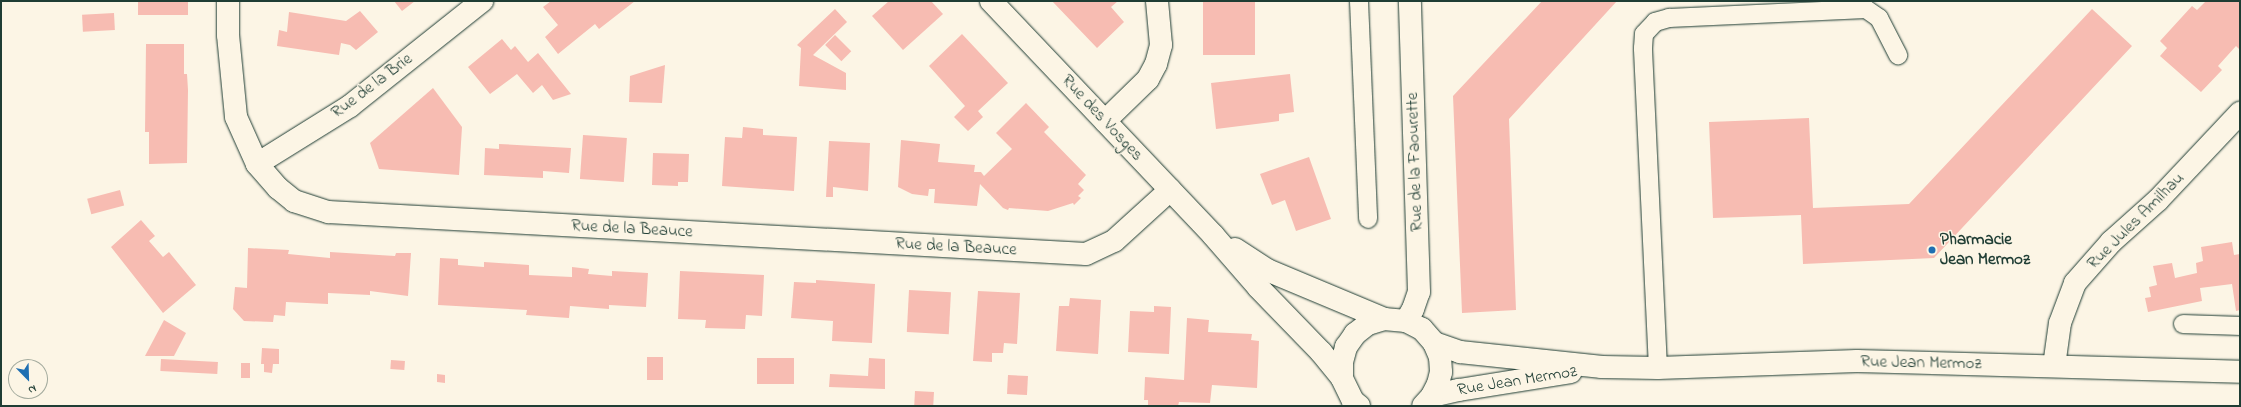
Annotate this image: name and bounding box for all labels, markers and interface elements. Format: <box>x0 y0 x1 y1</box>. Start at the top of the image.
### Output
street label: Rue de la Brie <box>328 49 416 123</box>
street label: Rue des Vosges <box>1057 71 1147 165</box>
street label: Rue de la Faourette <box>1402 92 1428 232</box>
street label: Rue Jules Amilhau <box>2083 168 2189 274</box>
street label: Rue de la Beauce <box>571 216 693 242</box>
place label: Pharmacie Jean Mermoz <box>1940 230 2030 270</box>
street label: Rue de la Beauce <box>895 234 1017 260</box>
marker: Pharmacie Jean Mermoz <box>1927 245 1937 255</box>
street label: Rue Jean Mermoz <box>1860 352 1982 374</box>
north arrow <box>8 359 48 399</box>
street label: Rue Jean Mermoz <box>1456 361 1578 401</box>
text: N <box>26 380 39 398</box>

